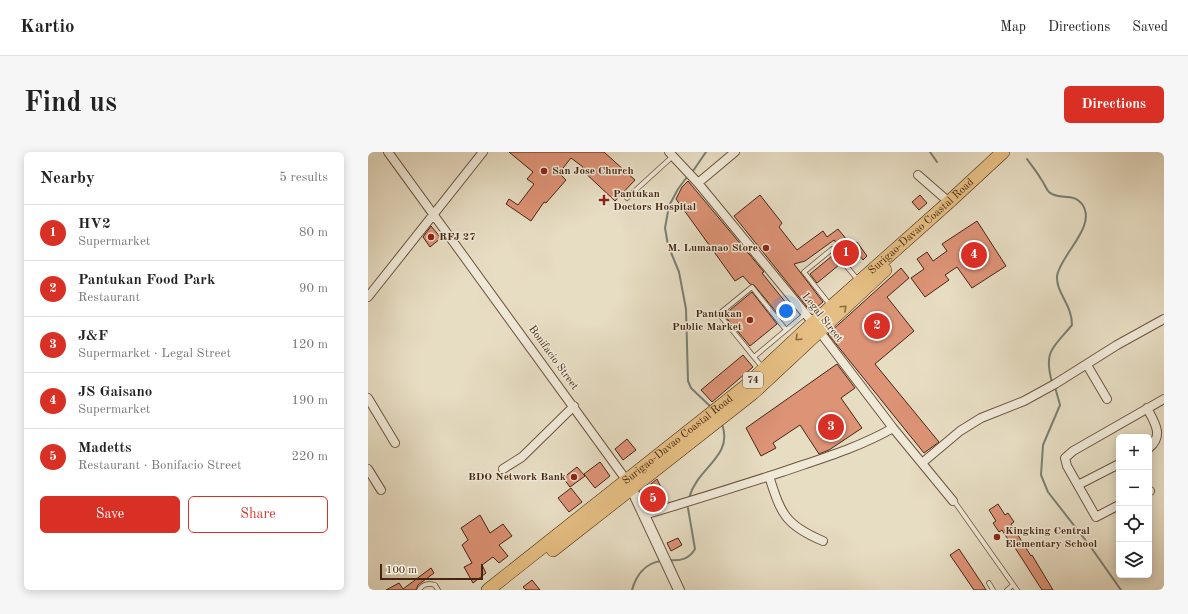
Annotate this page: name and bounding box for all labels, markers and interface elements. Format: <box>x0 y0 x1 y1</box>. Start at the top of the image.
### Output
text: Kartio <box>20 18 75 37</box>
text: Map <box>1000 20 1026 34</box>
text: Directions <box>1048 20 1110 34</box>
text: Saved <box>1132 20 1168 34</box>
button: Directions <box>1064 86 1164 123</box>
text: Find us <box>24 90 117 118</box>
marker: San Jose Church <box>539 166 549 176</box>
place label: San Jose Church <box>552 166 634 177</box>
text: Nearby <box>40 170 95 187</box>
text: 5 results <box>279 171 328 184</box>
street label: Surigao-Davao Coastal Road <box>866 176 976 276</box>
place label: Pantukan Doctors Hospital <box>613 189 697 213</box>
marker: Pantukan Doctors Hospital <box>598 194 610 206</box>
text: HV2 <box>78 217 111 232</box>
text: 1 <box>49 226 57 239</box>
text: 80 m <box>299 226 328 239</box>
marker: RFJ 27 <box>426 232 436 242</box>
place label: RFJ 27 <box>439 232 476 243</box>
text: Supermarket <box>78 235 150 248</box>
pin: 1 <box>833 238 859 268</box>
pin: 4 <box>961 240 987 270</box>
place label: M. Lumanao Store <box>668 243 758 254</box>
marker: M. Lumanao Store <box>761 243 771 253</box>
text: Pantukan Food Park <box>78 273 215 288</box>
text: 2 <box>49 282 57 295</box>
text: 90 m <box>299 282 328 295</box>
text: Restaurant <box>78 291 140 304</box>
street label: Legal Street <box>799 291 845 345</box>
your location <box>776 301 796 321</box>
one-way arrow <box>839 305 847 313</box>
place label: Pantukan Public Market <box>672 309 742 333</box>
pin: 2 <box>864 311 890 341</box>
marker: Pantukan Public Market <box>745 315 755 325</box>
street label: Bonifacio Street <box>526 324 580 392</box>
text: J&F <box>78 329 108 344</box>
one-way arrow <box>795 333 802 340</box>
text: 3 <box>49 338 57 351</box>
text: 120 m <box>291 338 328 351</box>
text: Supermarket · Legal Street <box>78 347 231 360</box>
road number: 74 <box>743 372 763 388</box>
text: JS Gaisano <box>78 385 152 400</box>
street label: Surigao-Davao Coastal Road <box>621 393 735 487</box>
text: 4 <box>49 394 57 407</box>
text: 190 m <box>291 394 328 407</box>
text: Supermarket <box>78 403 150 416</box>
pin: 3 <box>818 412 844 442</box>
map controls <box>1116 434 1152 578</box>
button: + <box>1116 434 1152 470</box>
text: Madetts <box>78 441 132 456</box>
text: 5 <box>49 450 57 463</box>
text: 220 m <box>291 450 328 463</box>
text: Restaurant · Bonifacio Street <box>78 459 241 472</box>
button: − <box>1116 470 1152 506</box>
place label: BDO Network Bank <box>468 472 566 483</box>
marker: BDO Network Bank <box>569 472 579 482</box>
pin: 5 <box>640 484 666 514</box>
button: Save <box>40 496 180 533</box>
button: Share <box>188 496 328 533</box>
button: locate <box>1116 506 1152 542</box>
place label: Kingking Central Elementary School <box>1005 526 1098 550</box>
marker: Kingking Central Elementary School <box>992 532 1002 542</box>
button: layers <box>1116 542 1152 578</box>
scale bar <box>380 562 483 581</box>
text: 100 m <box>386 565 417 576</box>

